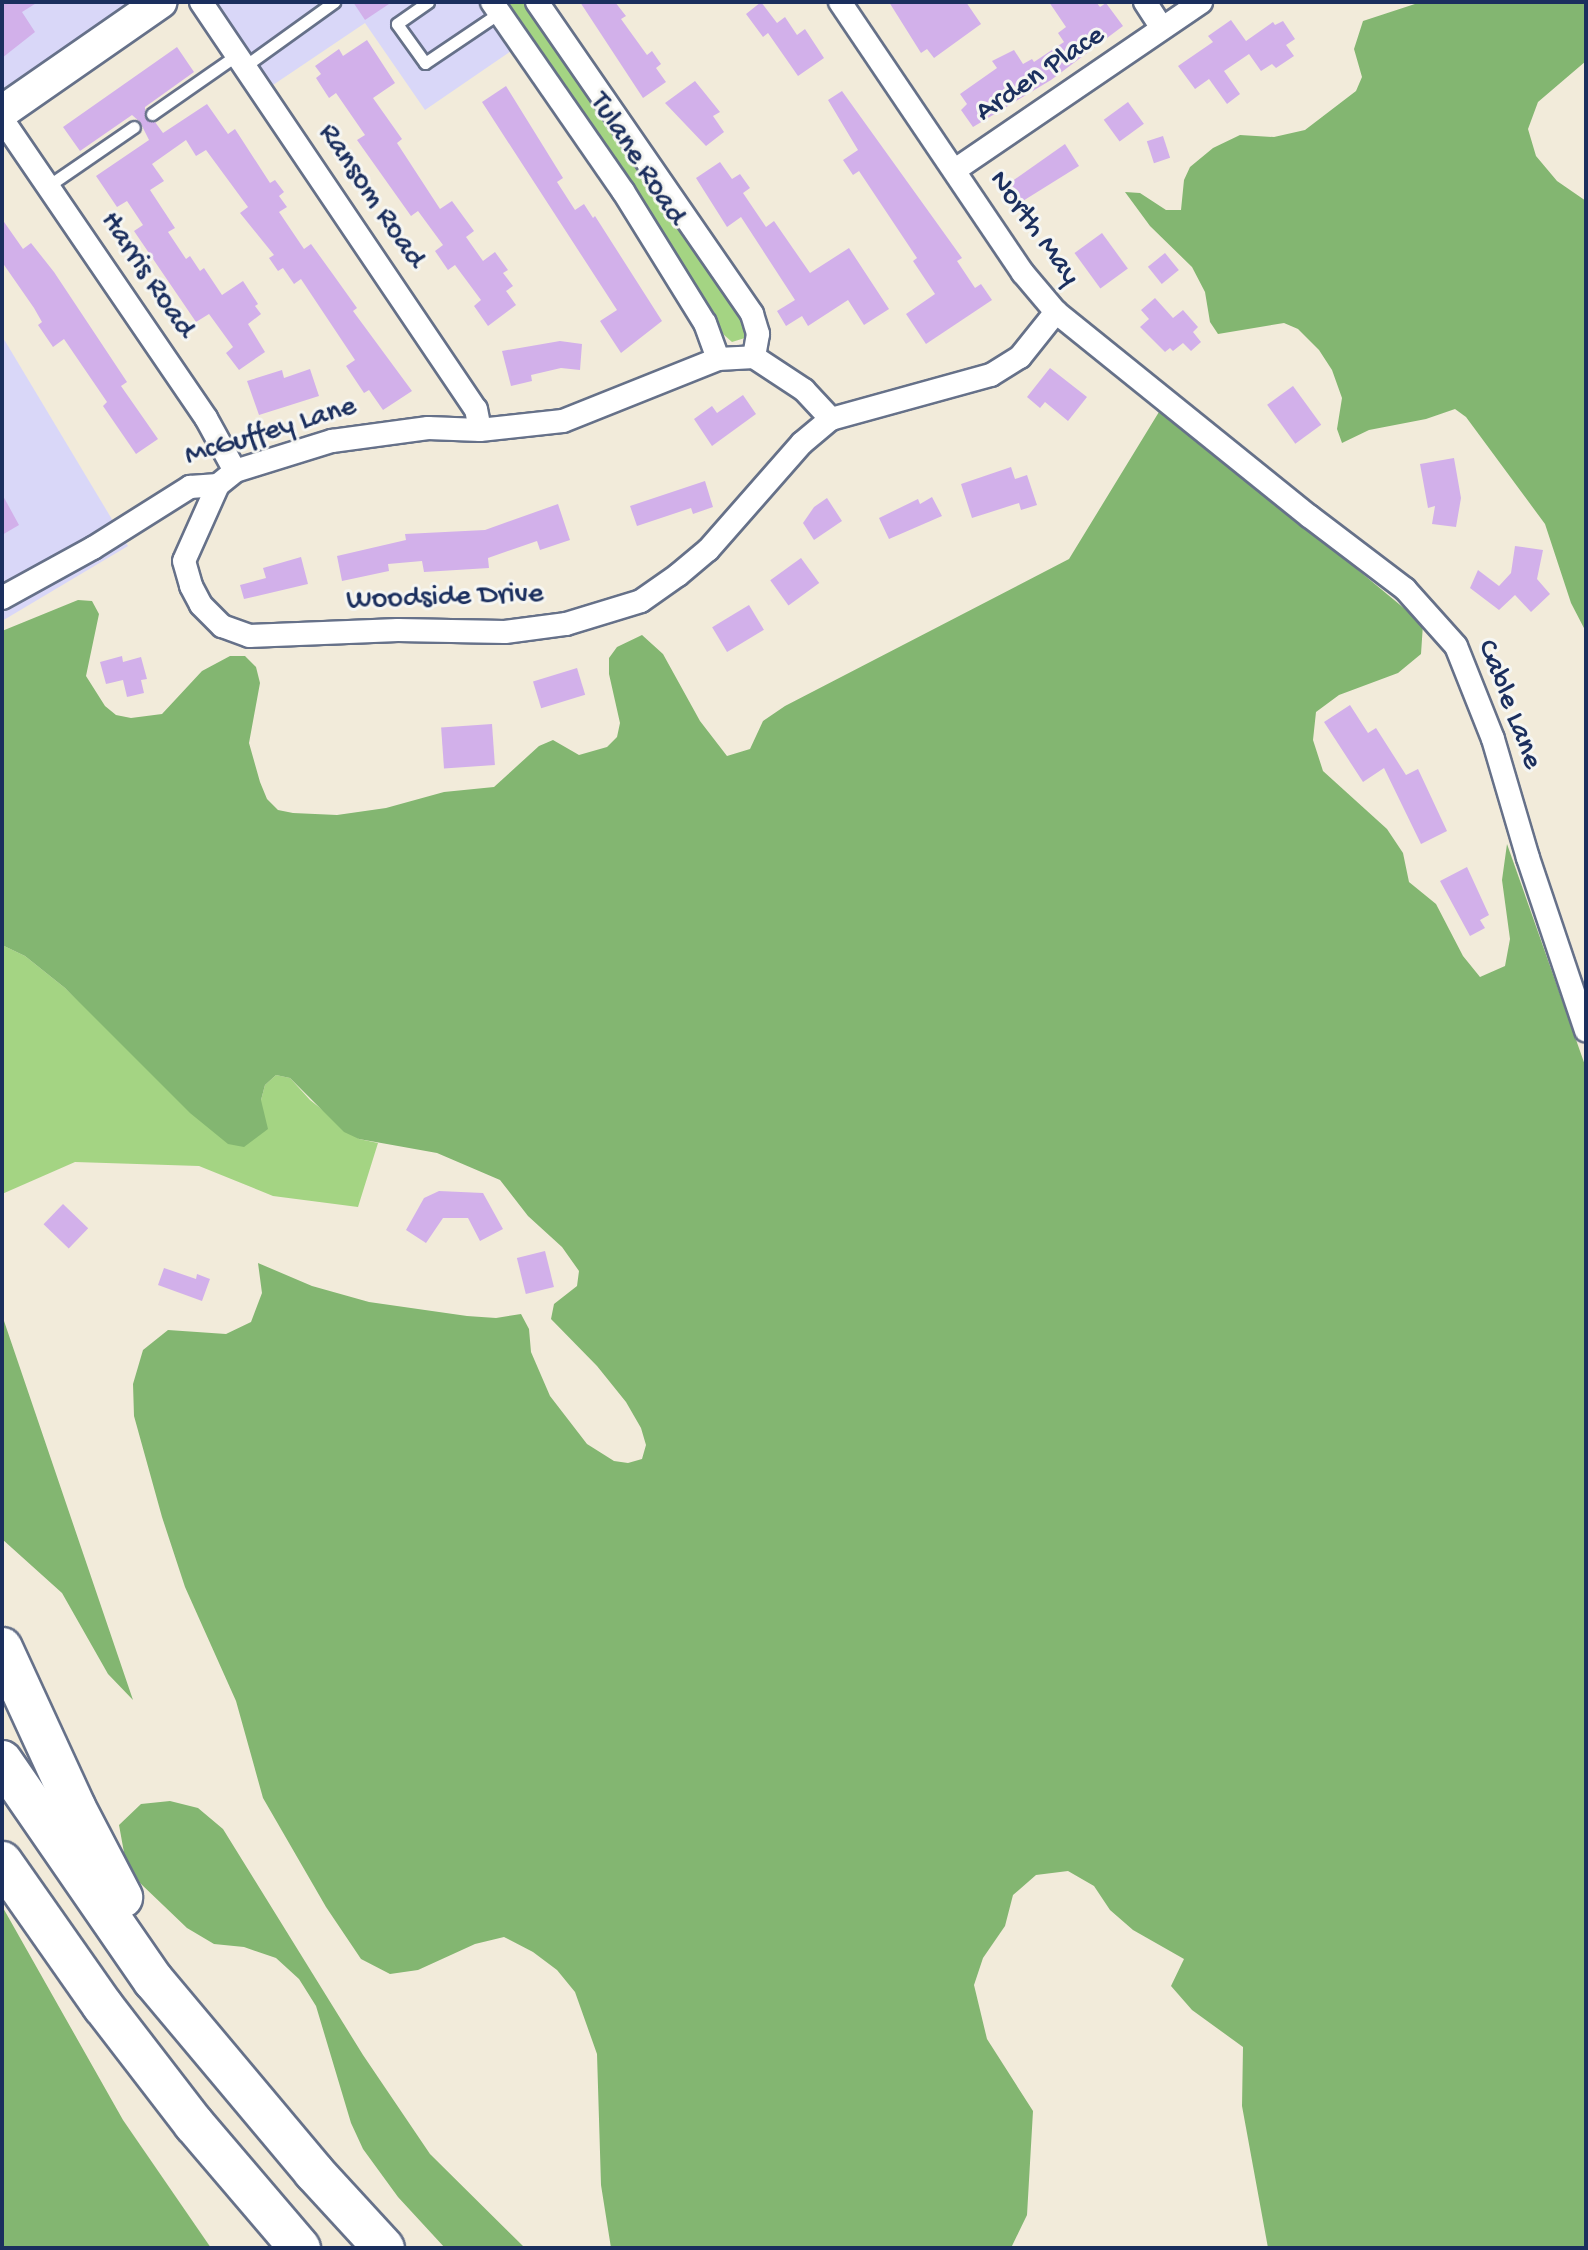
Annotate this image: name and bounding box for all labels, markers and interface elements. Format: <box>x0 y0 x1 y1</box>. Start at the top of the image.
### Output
street label: Arden Place <box>969 19 1113 131</box>
street label: Tulane Road <box>580 87 692 233</box>
street label: Ransom Road <box>308 118 432 276</box>
street label: North May <box>979 164 1087 294</box>
street label: Harris Road <box>90 206 202 346</box>
street label: McGuffey Lane <box>181 390 361 476</box>
street label: Woodside Drive <box>346 578 544 620</box>
street label: Cable Lane <box>1467 635 1549 775</box>

